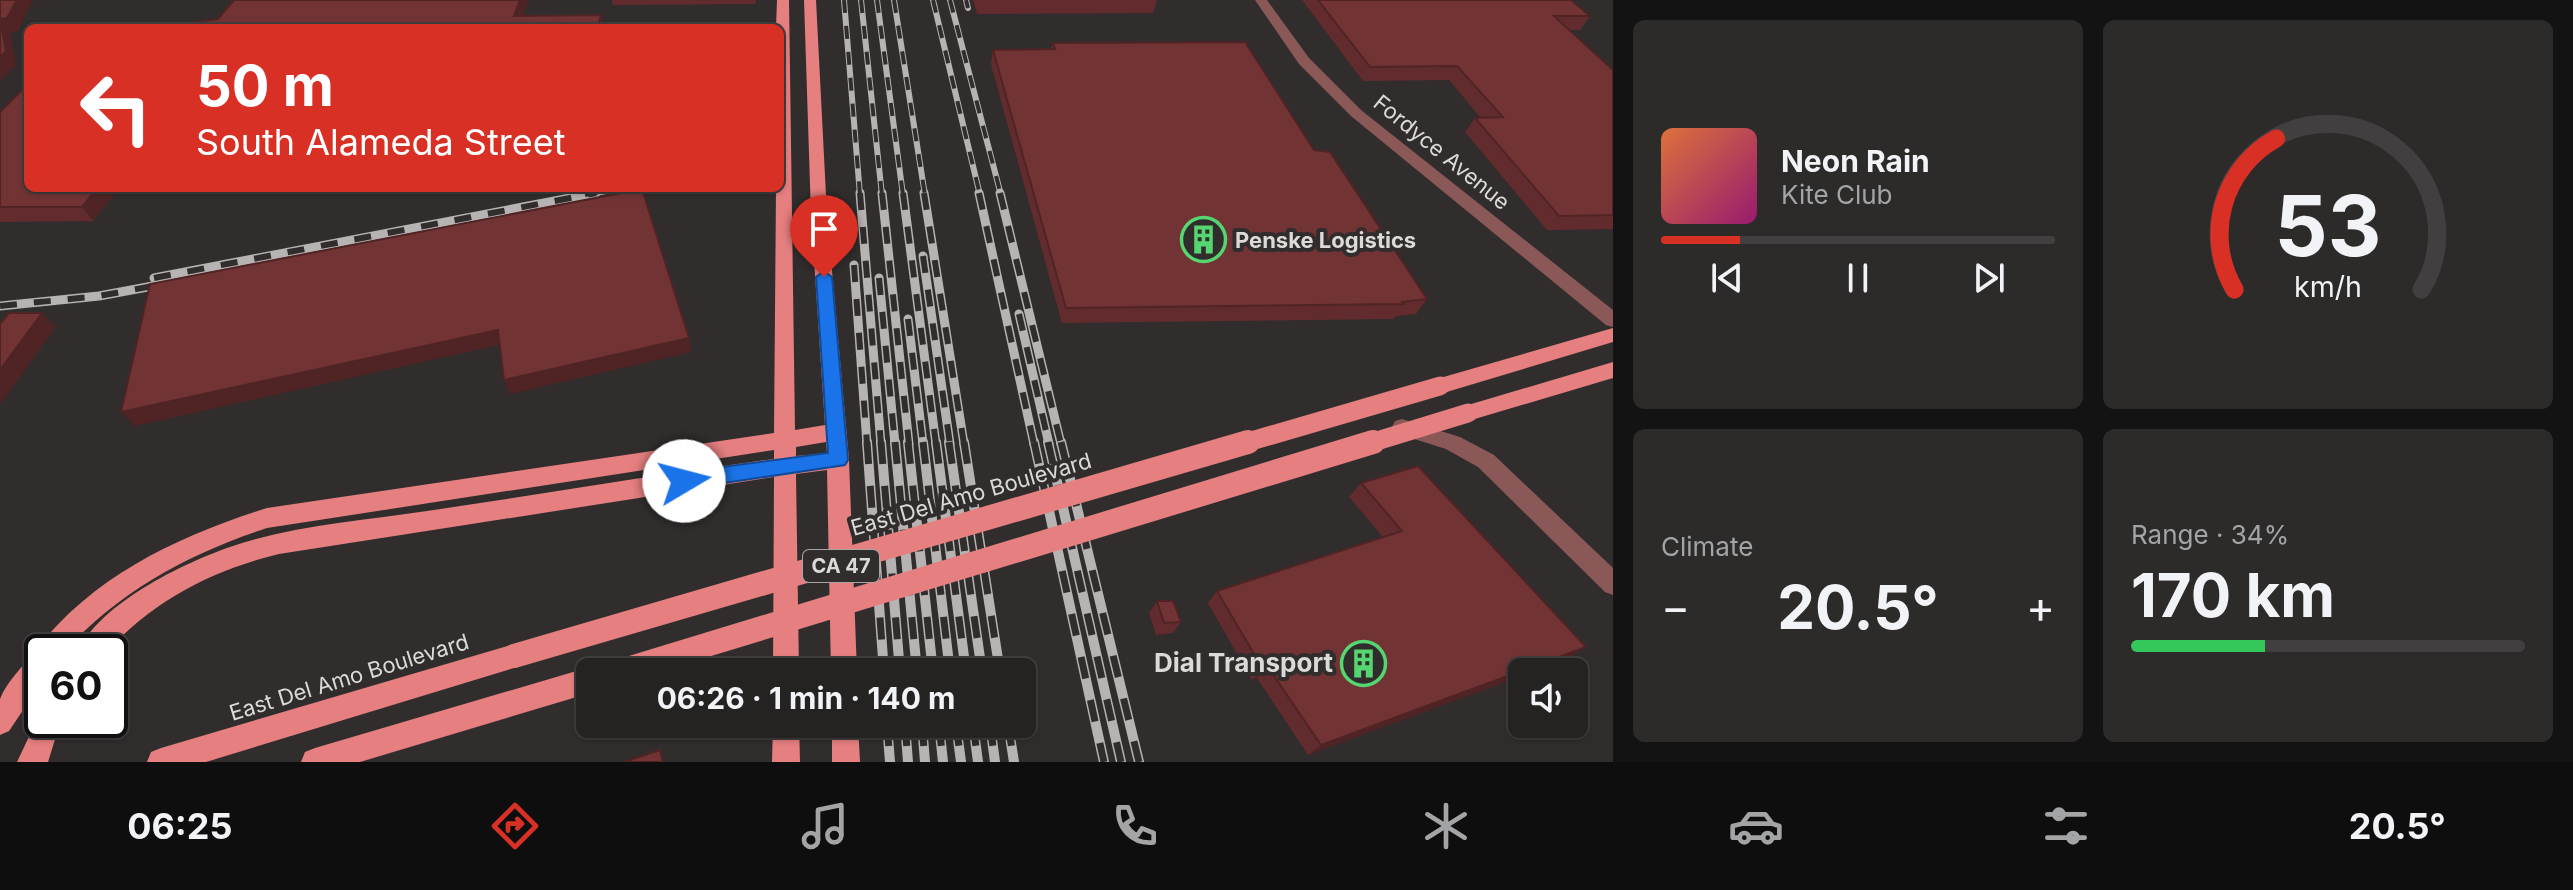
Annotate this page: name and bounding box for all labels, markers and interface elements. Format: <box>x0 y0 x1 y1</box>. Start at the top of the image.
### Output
text: 50 m <box>196 52 334 120</box>
icon: left <box>64 56 168 160</box>
street label: Fordyce Avenue <box>1369 89 1515 215</box>
text: South Alameda Street <box>196 120 565 164</box>
text: Neon Rain <box>1781 143 1930 179</box>
text: 53 <box>2275 175 2381 276</box>
text: Kite Club <box>1781 179 1892 210</box>
pin <box>790 195 858 277</box>
icon: arrive <box>802 207 846 251</box>
building icon: Penske Logistics <box>1180 216 1228 264</box>
place label: Penske Logistics <box>1235 227 1416 253</box>
icon: previous <box>1705 256 1749 300</box>
icon: pause <box>1836 256 1880 300</box>
icon: next <box>1967 256 2011 300</box>
text: km/h <box>2294 269 2362 304</box>
position arrow <box>642 439 726 523</box>
street label: East Del Amo Boulevard <box>848 447 1094 541</box>
text: Range · 34% <box>2131 519 2289 550</box>
text: Climate <box>1661 531 1753 562</box>
road number: CA 47 <box>803 550 879 582</box>
text: 170 km <box>2131 559 2335 631</box>
text: 20.5° <box>1777 571 1939 643</box>
text: − <box>1661 580 1690 634</box>
text: + <box>2026 580 2055 634</box>
street label: East Del Amo Boulevard <box>226 628 472 726</box>
speed limit sign: 60 <box>24 634 128 738</box>
building icon: Dial Transport <box>1340 639 1388 687</box>
place label: Dial Transport <box>1154 647 1333 678</box>
map controls <box>1508 658 1588 738</box>
button: sound <box>1508 658 1588 738</box>
text: 06:26 · 1 min · 140 m <box>657 680 955 716</box>
icon: directions <box>487 798 543 854</box>
icon: music <box>797 798 853 854</box>
icon: phone <box>1107 798 1163 854</box>
icon: climate <box>1418 798 1474 854</box>
icon: car <box>1728 798 1784 854</box>
icon: filters <box>2038 798 2094 854</box>
text: 06:25 <box>127 804 233 848</box>
text: 20.5° <box>2349 804 2446 848</box>

